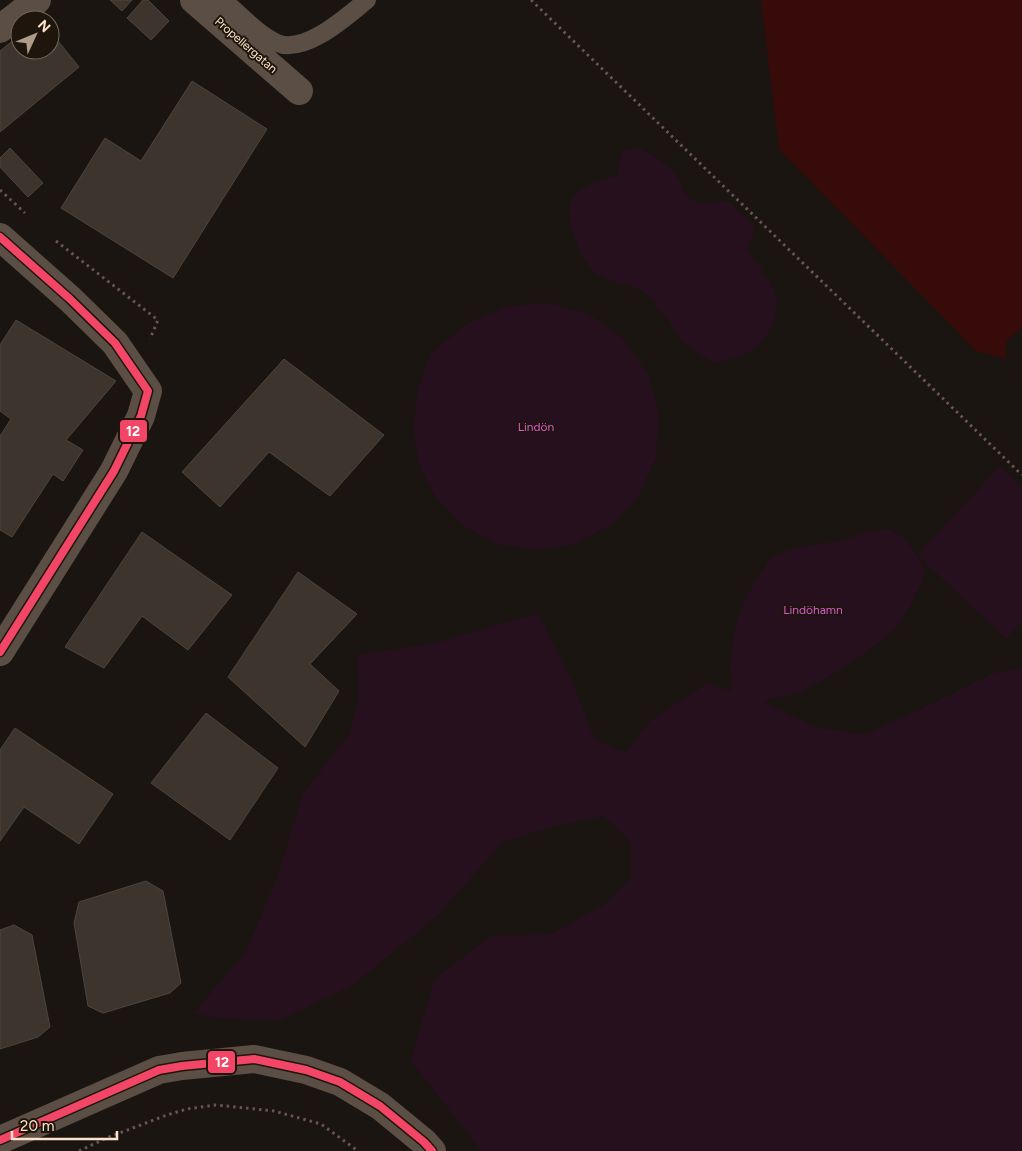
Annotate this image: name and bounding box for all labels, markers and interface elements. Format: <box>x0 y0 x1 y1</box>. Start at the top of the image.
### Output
north arrow <box>10 10 60 60</box>
street label: Propellergatan <box>212 14 280 76</box>
text: N <box>34 17 54 36</box>
line badge: 12 <box>119 419 148 443</box>
park label: Lindön <box>518 420 555 434</box>
text: 12 <box>126 423 140 440</box>
park label: Lindöhamn <box>783 603 843 617</box>
line badge: 12 <box>207 1050 236 1074</box>
text: 12 <box>215 1054 229 1071</box>
scale bar <box>12 1108 118 1140</box>
text: 20 m <box>20 1117 54 1135</box>

